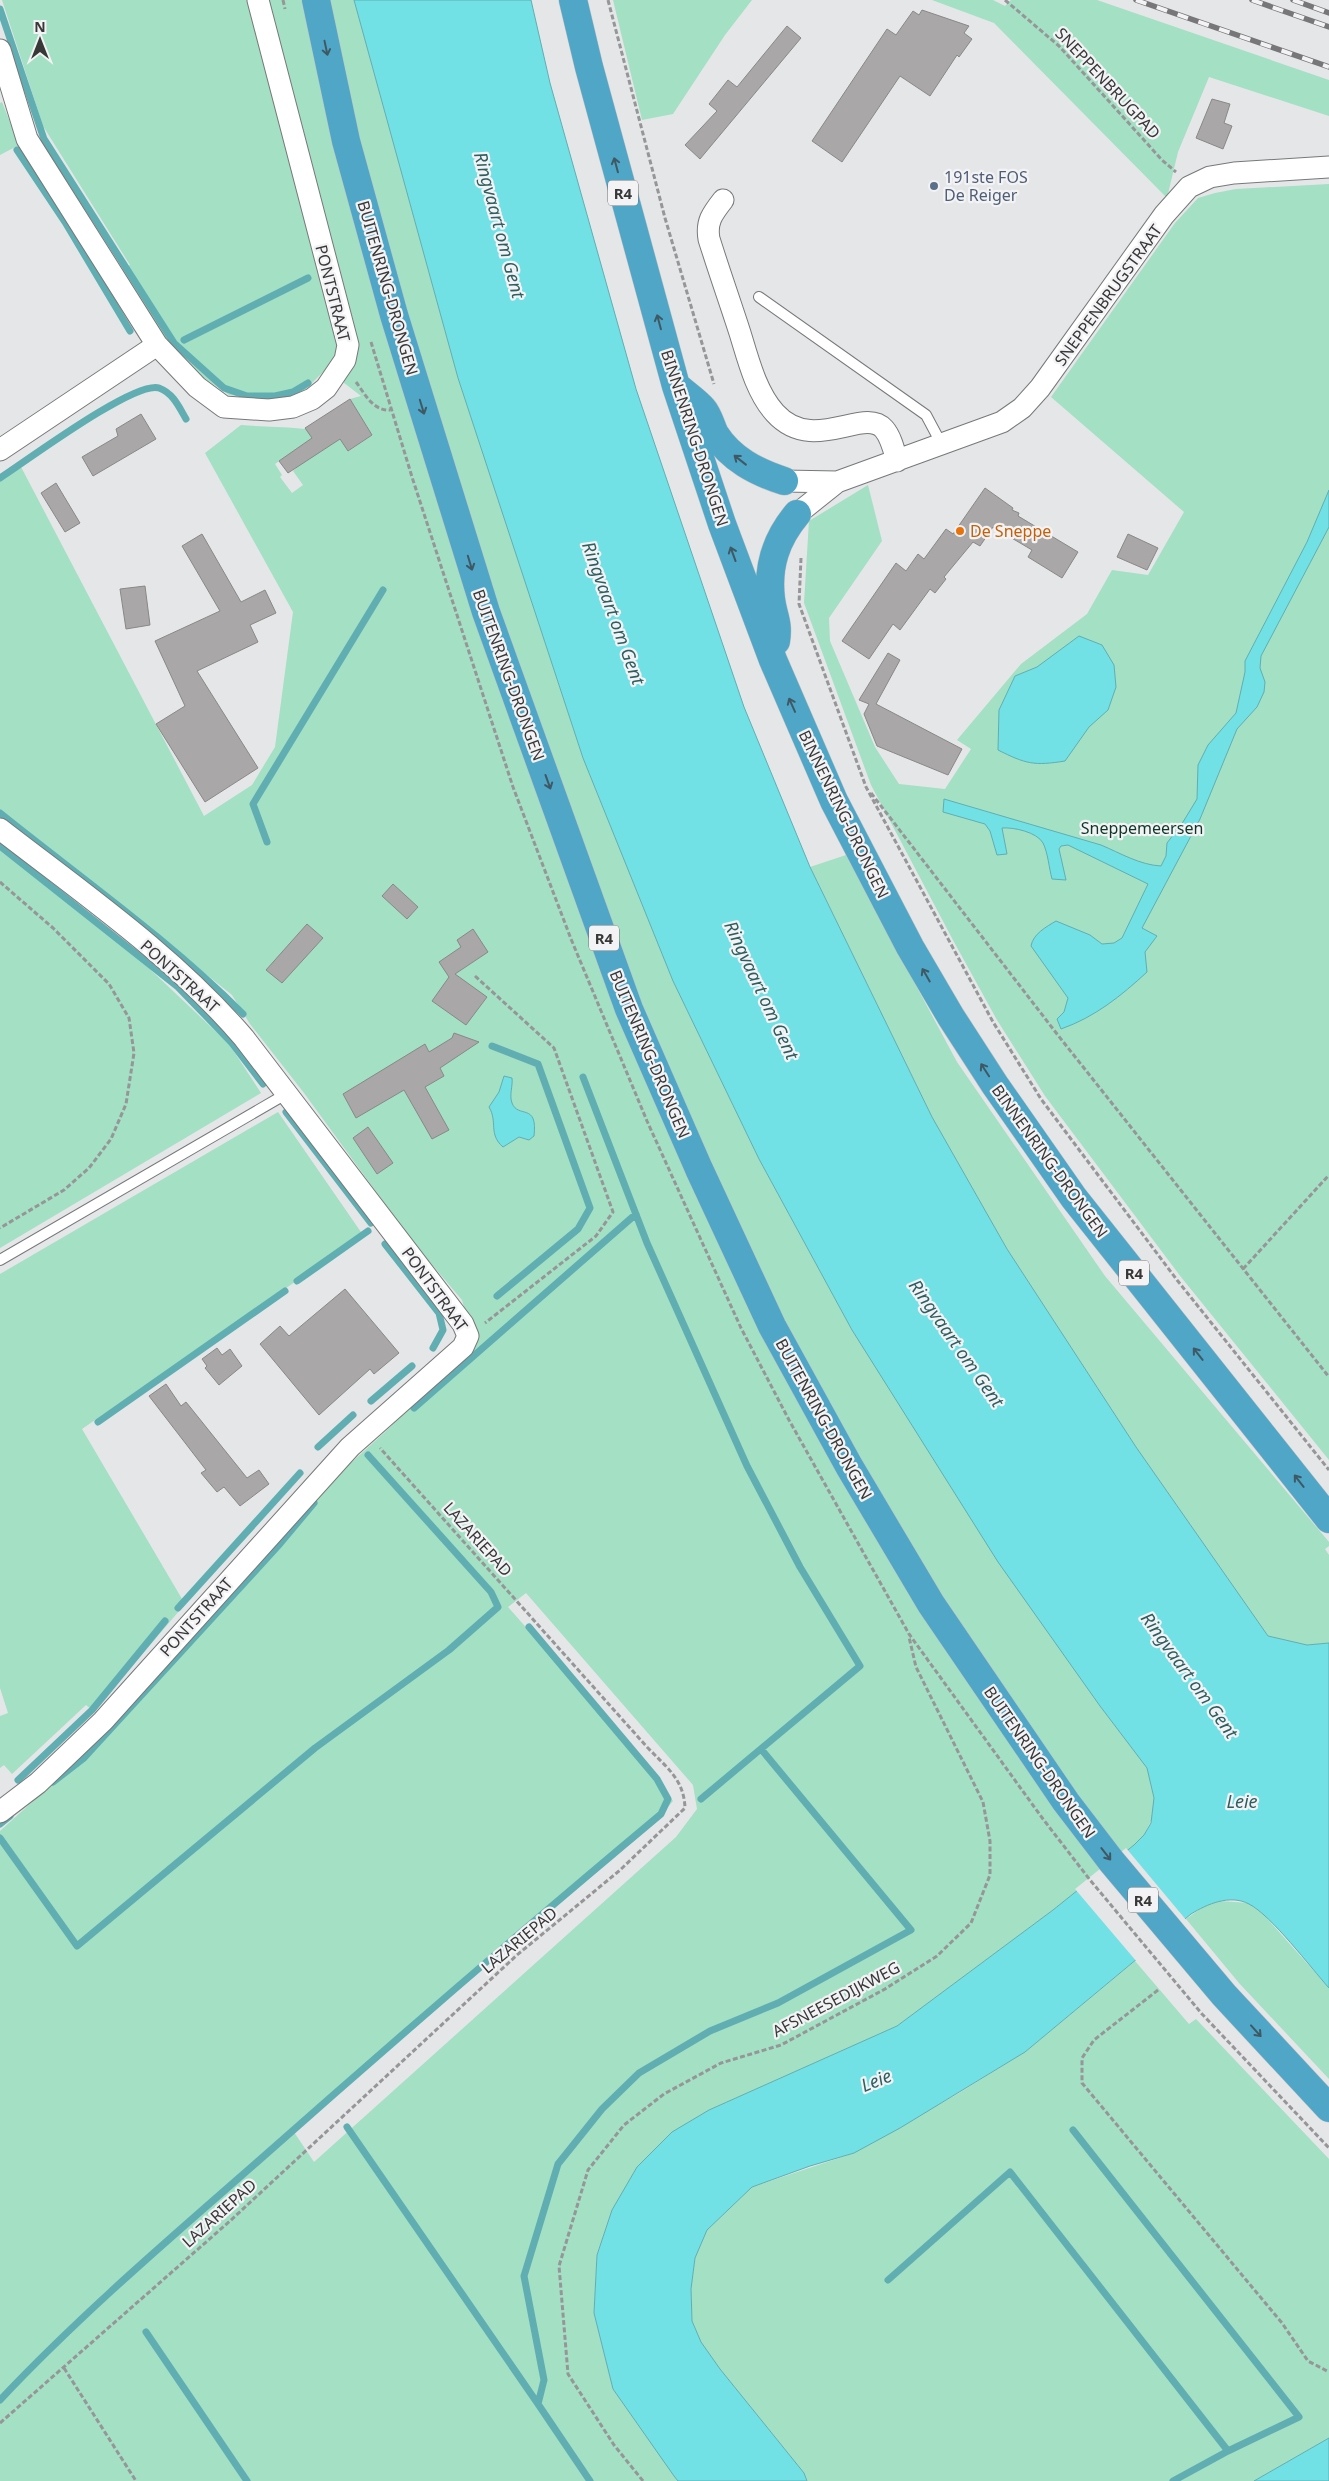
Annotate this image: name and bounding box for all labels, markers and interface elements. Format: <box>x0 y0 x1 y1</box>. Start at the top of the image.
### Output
north arrow <box>15 15 65 65</box>
text: N <box>34 17 46 36</box>
street label: SNEPPENBRUGPAD <box>1051 23 1165 143</box>
one-way arrow <box>322 39 331 55</box>
water label: Ringvaart om Gent <box>469 149 531 302</box>
one-way arrow <box>610 158 620 174</box>
place label: 191ste FOS De Reiger <box>944 166 1028 206</box>
road number: R4 <box>608 180 638 206</box>
marker: 191ste FOS De Reiger <box>928 180 940 192</box>
street label: BUITENRING-DRONGEN <box>353 198 423 378</box>
street label: SNEPPENBRUGSTRAAT <box>1049 220 1167 370</box>
street label: PONTSTRAAT <box>310 242 356 344</box>
one-way arrow <box>653 314 663 330</box>
street label: BINNENRING-DRONGEN <box>656 347 734 529</box>
one-way arrow <box>418 399 428 415</box>
one-way arrow <box>733 455 747 465</box>
place label: De Sneppe <box>970 520 1051 542</box>
marker: De Sneppe <box>954 525 966 537</box>
water label: Ringvaart om Gent <box>577 538 651 689</box>
one-way arrow <box>728 546 737 562</box>
one-way arrow <box>466 554 476 570</box>
street label: BUITENRING-DRONGEN <box>468 586 550 764</box>
one-way arrow <box>787 698 797 713</box>
street label: BINNENRING-DRONGEN <box>794 726 894 902</box>
one-way arrow <box>544 774 553 789</box>
park label: Sneppemeersen <box>1081 817 1203 839</box>
water label: Ringvaart om Gent <box>719 917 805 1064</box>
road number: R4 <box>589 926 619 950</box>
street label: PONTSTRAAT <box>136 935 224 1017</box>
street label: BUITENRING-DRONGEN <box>605 966 695 1142</box>
one-way arrow <box>921 968 931 982</box>
one-way arrow <box>980 1063 990 1077</box>
street label: BINNENRING-DRONGEN <box>987 1080 1113 1242</box>
street label: PONTSTRAAT <box>397 1242 473 1336</box>
road number: R4 <box>1119 1260 1149 1286</box>
water label: Ringvaart om Gent <box>904 1274 1011 1412</box>
street label: BUITENRING-DRONGEN <box>771 1335 877 1503</box>
one-way arrow <box>1193 1347 1204 1360</box>
one-way arrow <box>1293 1475 1304 1488</box>
street label: LAZARIEPAD <box>439 1497 517 1581</box>
street label: PONTSTRAAT <box>155 1573 237 1661</box>
water label: Ringvaart om Gent <box>1136 1607 1245 1744</box>
street label: BUITENRING-DRONGEN <box>979 1682 1101 1842</box>
water label: Leie <box>1226 1789 1258 1813</box>
one-way arrow <box>1100 1848 1111 1861</box>
road number: R4 <box>1128 1888 1158 1912</box>
street label: LAZARIEPAD <box>476 1902 562 1978</box>
street label: AFSNEESEDIJKWEG <box>768 1956 904 2042</box>
one-way arrow <box>1251 2025 1262 2038</box>
water label: Leie <box>857 2063 895 2097</box>
street label: LAZARIEPAD <box>177 2174 261 2252</box>

